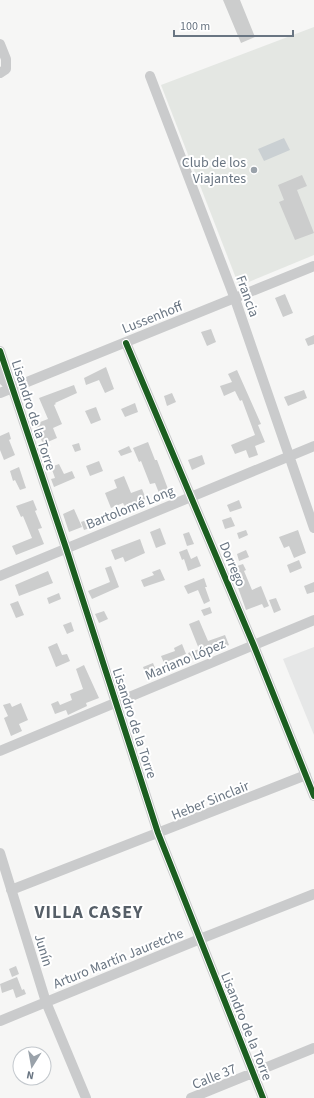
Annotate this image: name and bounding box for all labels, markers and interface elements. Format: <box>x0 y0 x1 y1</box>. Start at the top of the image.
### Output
scale bar <box>174 12 293 38</box>
text: 100 m <box>180 18 210 35</box>
place label: Club de los Viajantes <box>182 153 246 189</box>
marker: Club de los Viajantes <box>249 165 259 175</box>
street label: Francia <box>230 273 264 320</box>
street label: Lussenhoff <box>119 296 187 339</box>
street label: Lisandro de la Torre <box>6 357 60 473</box>
street label: Bartolomé Long <box>83 481 178 535</box>
street label: Dorrego <box>214 539 250 590</box>
street label: Mariano López <box>142 634 229 686</box>
street label: Lisandro de la Torre <box>107 665 161 781</box>
street label: Heber Sinclair <box>168 776 252 826</box>
district label: VILLA CASEY <box>34 900 143 925</box>
street label: Arturo Martín Jauretche <box>50 924 187 994</box>
street label: Junín <box>29 932 57 969</box>
street label: Lisandro de la Torre <box>215 969 277 1084</box>
north arrow <box>12 1046 52 1086</box>
street label: Calle 37 <box>189 1059 239 1095</box>
text: N <box>25 1067 35 1083</box>

